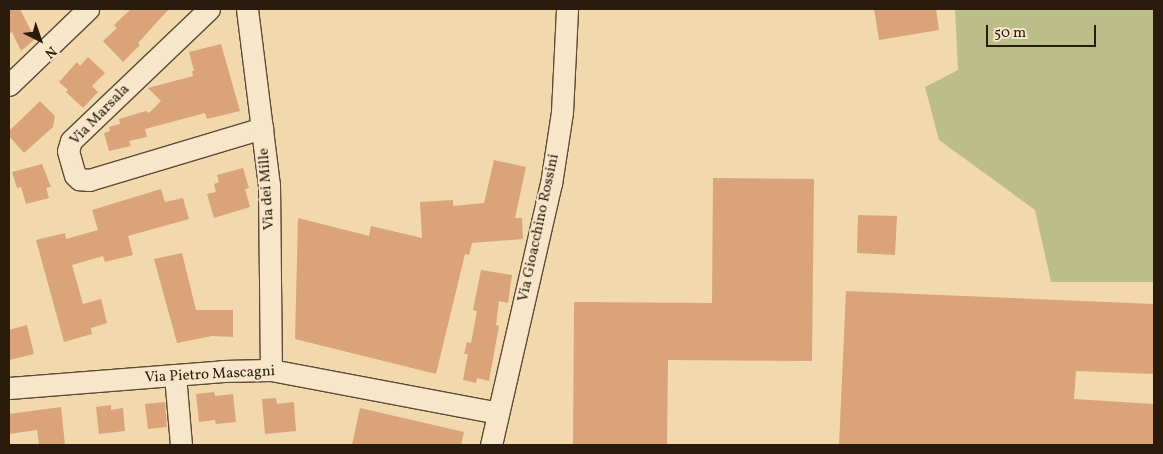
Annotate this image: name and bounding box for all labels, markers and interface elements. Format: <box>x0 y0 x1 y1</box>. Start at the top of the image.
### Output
north arrow <box>15 15 65 65</box>
scale bar <box>988 15 1098 47</box>
text: 50 m <box>994 23 1026 44</box>
text: N <box>40 41 60 62</box>
street label: Via Marsala <box>66 81 134 149</box>
street label: Via dei Mille <box>255 147 279 231</box>
street label: Via Gioacchino Rossini <box>515 152 563 304</box>
street label: Via Pietro Mascagni <box>144 363 276 387</box>

